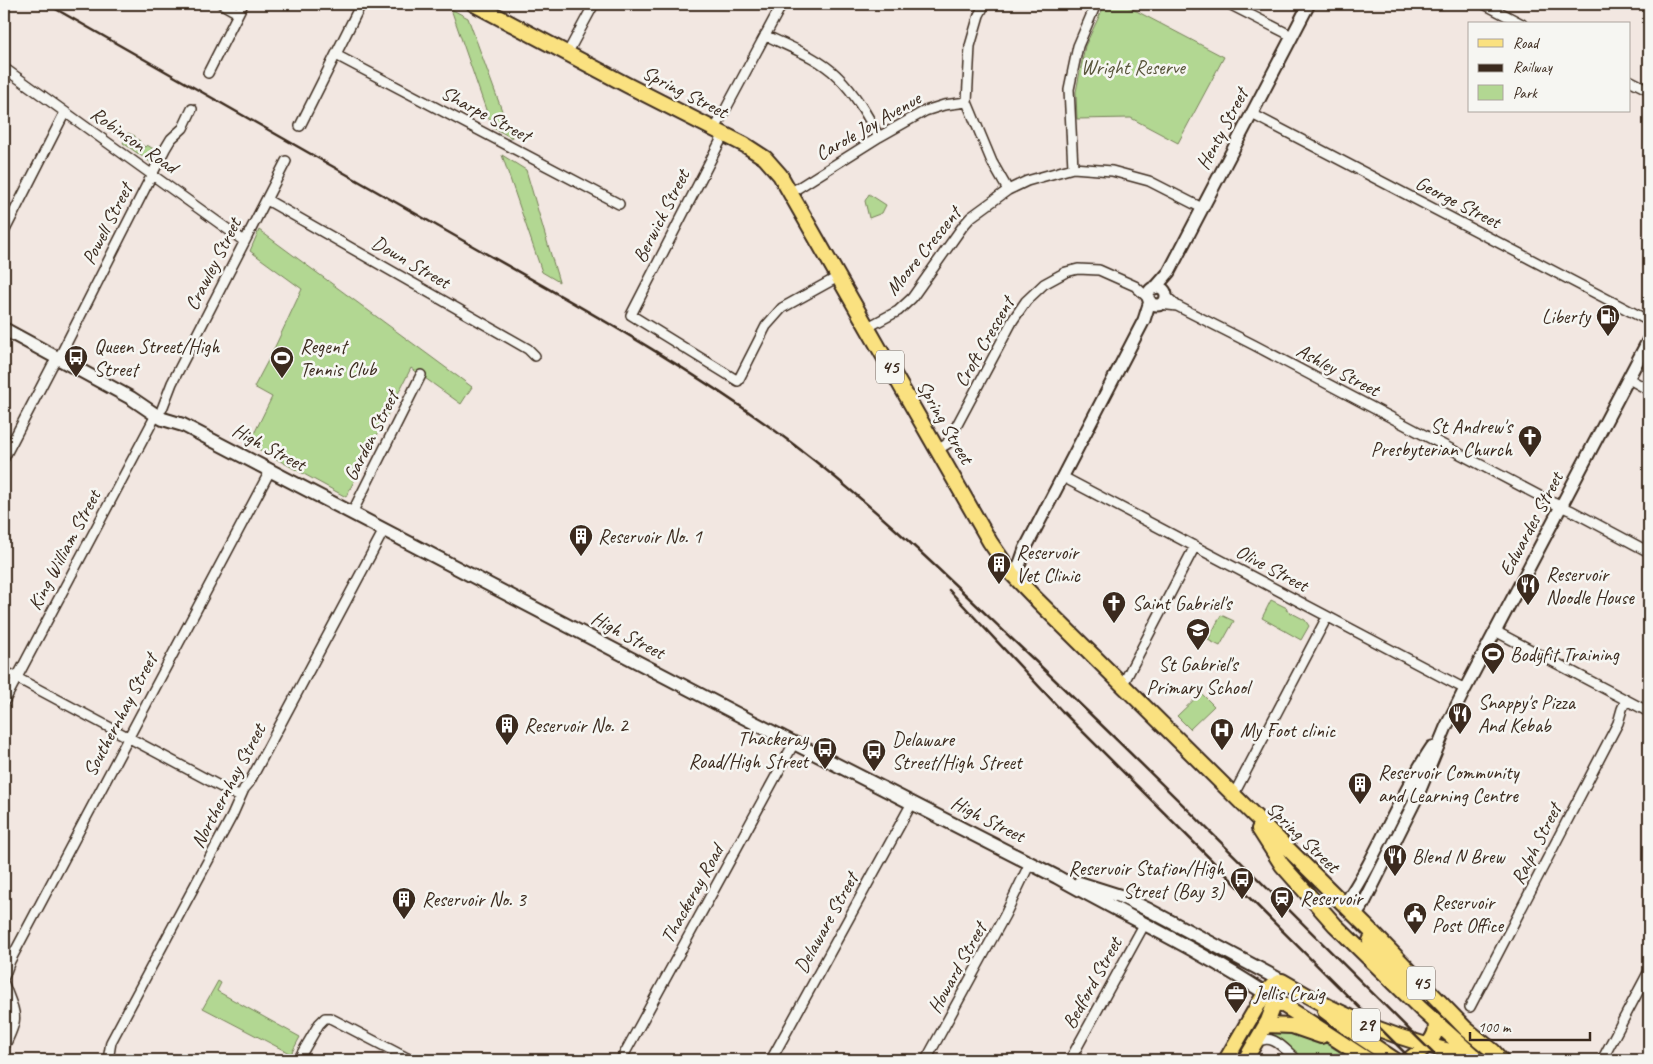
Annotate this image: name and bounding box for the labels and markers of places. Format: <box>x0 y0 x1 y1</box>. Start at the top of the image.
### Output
fuel station icon: Liberty <box>1595 303 1621 337</box>
place label: Liberty <box>1542 304 1592 329</box>
place label: Queen Street/High Street <box>94 334 220 382</box>
place label: Regent Tennis Club <box>300 334 378 382</box>
bus stop icon: Queen Street/High Street <box>63 344 89 378</box>
sports icon: Regent Tennis Club <box>269 345 295 379</box>
place label: St Andrew's Presbyterian Church <box>1371 414 1514 462</box>
church icon: St Andrew's Presbyterian Church <box>1517 424 1543 458</box>
building icon: Reservoir No. 1 <box>568 523 594 557</box>
place label: Reservoir No. 1 <box>598 524 703 549</box>
place label: Reservoir Vet Clinic <box>1016 540 1081 588</box>
building icon: Reservoir Vet Clinic <box>986 551 1012 585</box>
place label: Reservoir Noodle House <box>1546 562 1635 610</box>
restaurant icon: Reservoir Noodle House <box>1515 572 1541 606</box>
church icon: Saint Gabriel's <box>1101 590 1127 624</box>
place label: Saint Gabriel's <box>1132 591 1234 616</box>
school or university icon: St Gabriel's Primary School <box>1185 617 1211 651</box>
sports icon: Bodyfit Training <box>1480 641 1506 675</box>
place label: Bodyfit Training <box>1510 642 1620 667</box>
place label: St Gabriel's Primary School <box>1147 652 1253 700</box>
place label: Snappy's Pizza And Kebab <box>1478 690 1577 738</box>
restaurant icon: Snappy's Pizza And Kebab <box>1447 701 1473 735</box>
building icon: Reservoir No. 2 <box>494 712 520 746</box>
place label: Reservoir No. 2 <box>524 713 630 738</box>
hospital icon: My Foot clinic <box>1209 717 1235 751</box>
place label: My Foot clinic <box>1240 718 1336 743</box>
place label: Thackeray Road/High Street <box>689 726 810 774</box>
place label: Delaware Street/High Street <box>892 727 1024 775</box>
bus stop icon: Thackeray Road/High Street <box>812 736 838 770</box>
bus stop icon: Delaware Street/High Street <box>861 738 887 772</box>
place label: Reservoir Community and Learning Centre <box>1378 760 1521 808</box>
building icon: Reservoir Community and Learning Centre <box>1347 771 1373 805</box>
restaurant icon: Blend N Brew <box>1382 843 1408 877</box>
place label: Blend N Brew <box>1412 844 1506 869</box>
place label: Reservoir Station/High Street (Bay 3) <box>1068 856 1225 904</box>
bus stop icon: Reservoir Station/High Street (Bay 3) <box>1229 866 1255 900</box>
station icon: Reservoir <box>1269 885 1295 919</box>
building icon: Reservoir No. 3 <box>391 886 417 920</box>
place label: Reservoir <box>1300 886 1364 911</box>
place label: Reservoir No. 3 <box>422 887 528 912</box>
place label: Reservoir Post Office <box>1432 890 1504 938</box>
public building icon: Reservoir Post Office <box>1402 901 1428 935</box>
office icon: Jellis Craig <box>1223 980 1249 1014</box>
place label: Jellis Craig <box>1253 981 1326 1006</box>

